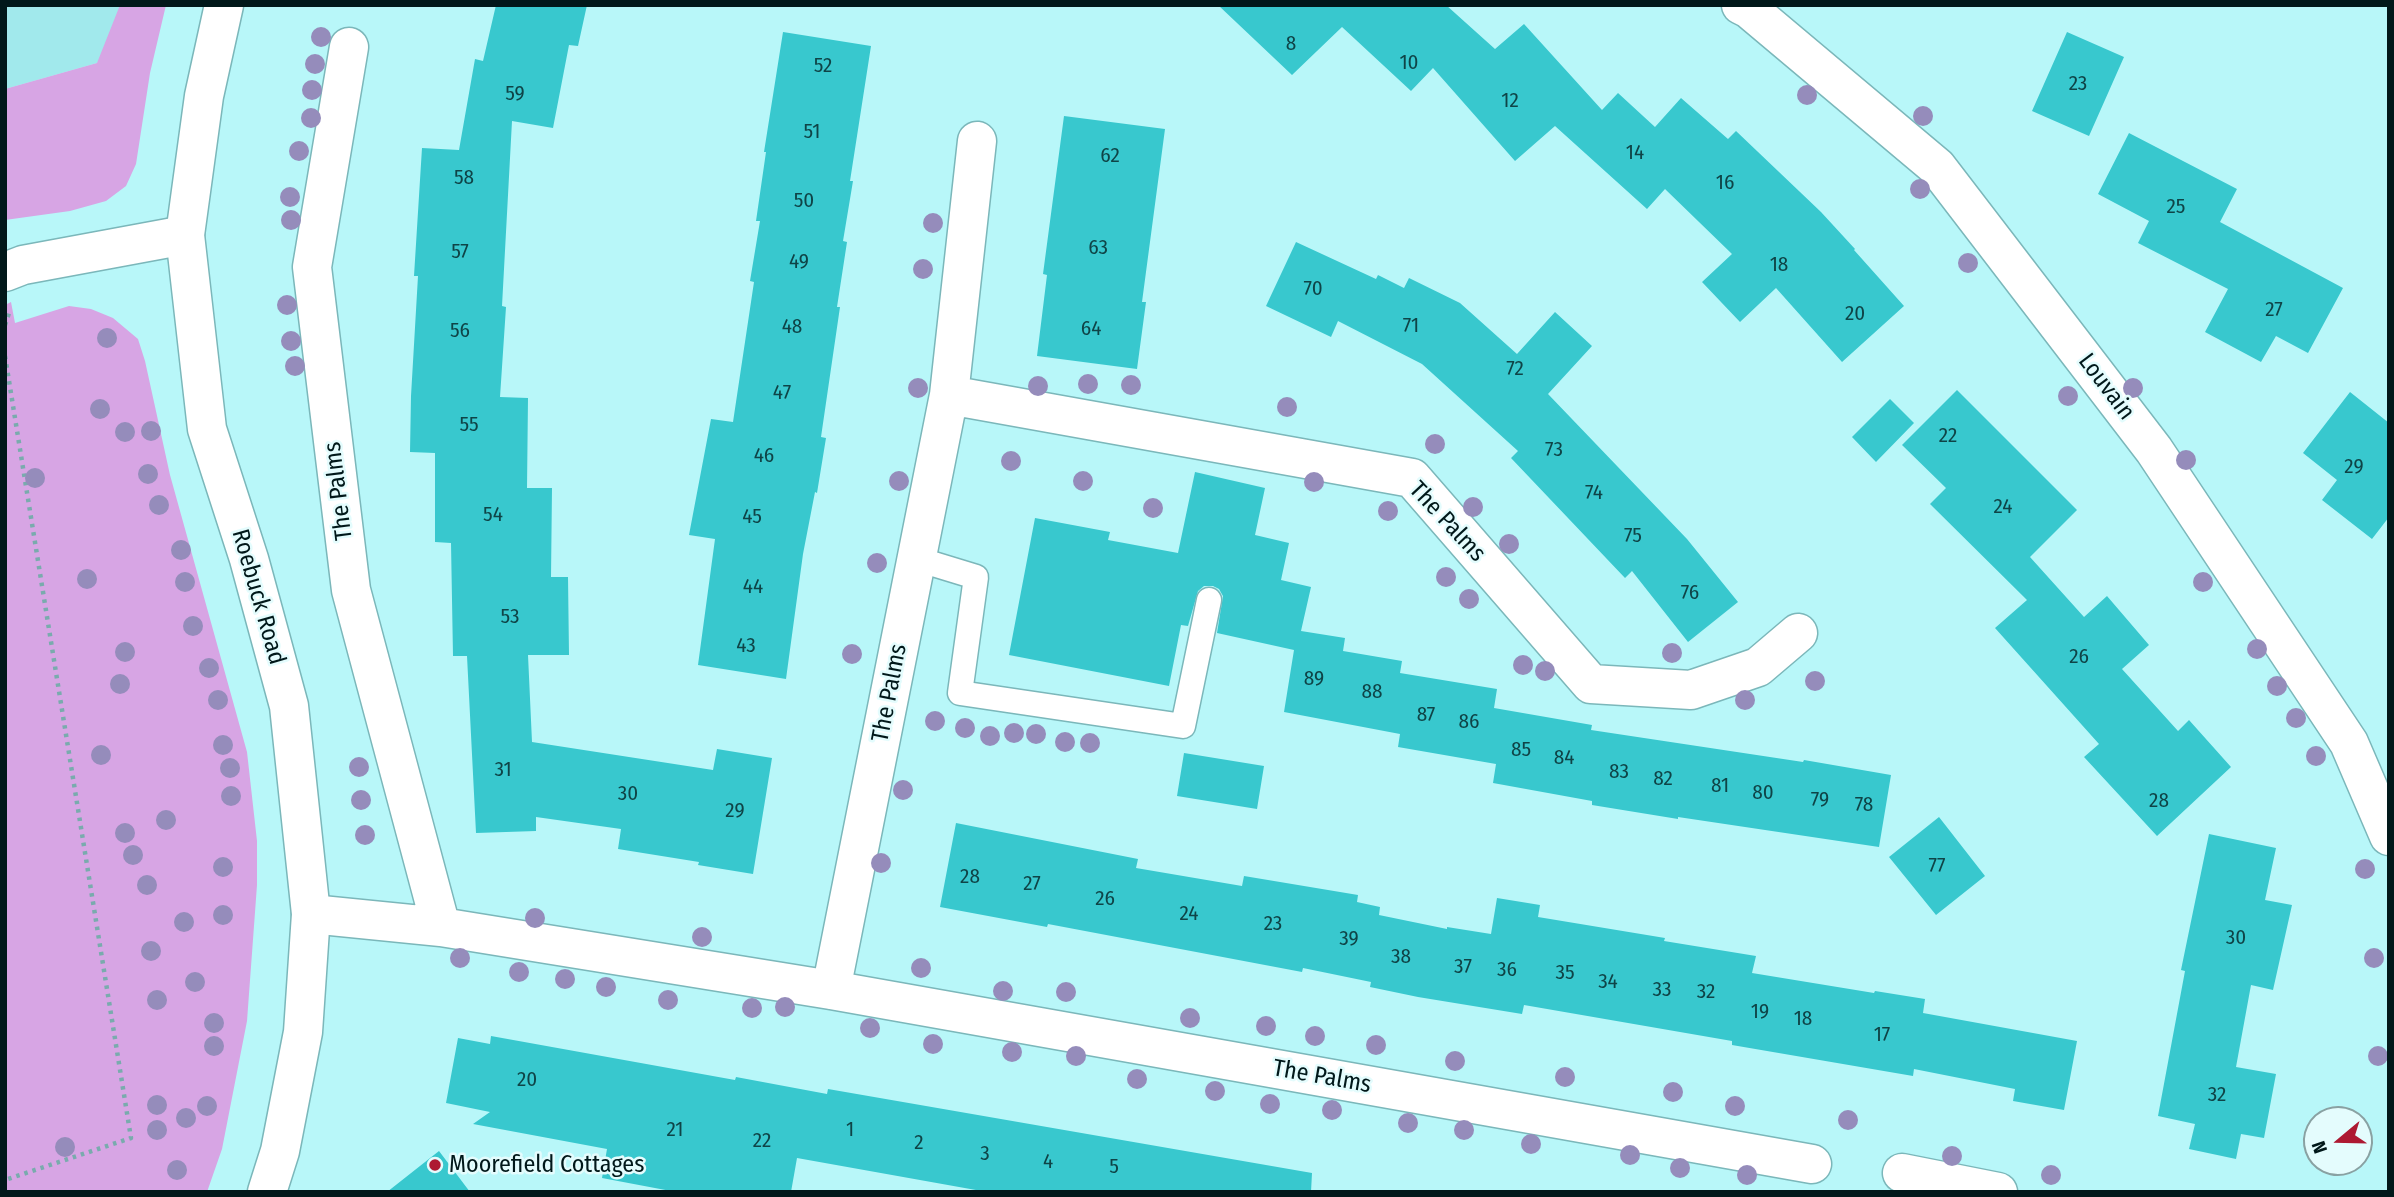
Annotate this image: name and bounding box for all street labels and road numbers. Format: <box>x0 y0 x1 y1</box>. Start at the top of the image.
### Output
street label: Louvain <box>2072 348 2140 426</box>
street label: The Palms <box>319 440 359 542</box>
street label: The Palms <box>1403 476 1491 568</box>
street label: Roebuck Road <box>225 526 291 668</box>
street label: The Palms <box>866 642 914 744</box>
street label: The Palms <box>1271 1054 1373 1100</box>

